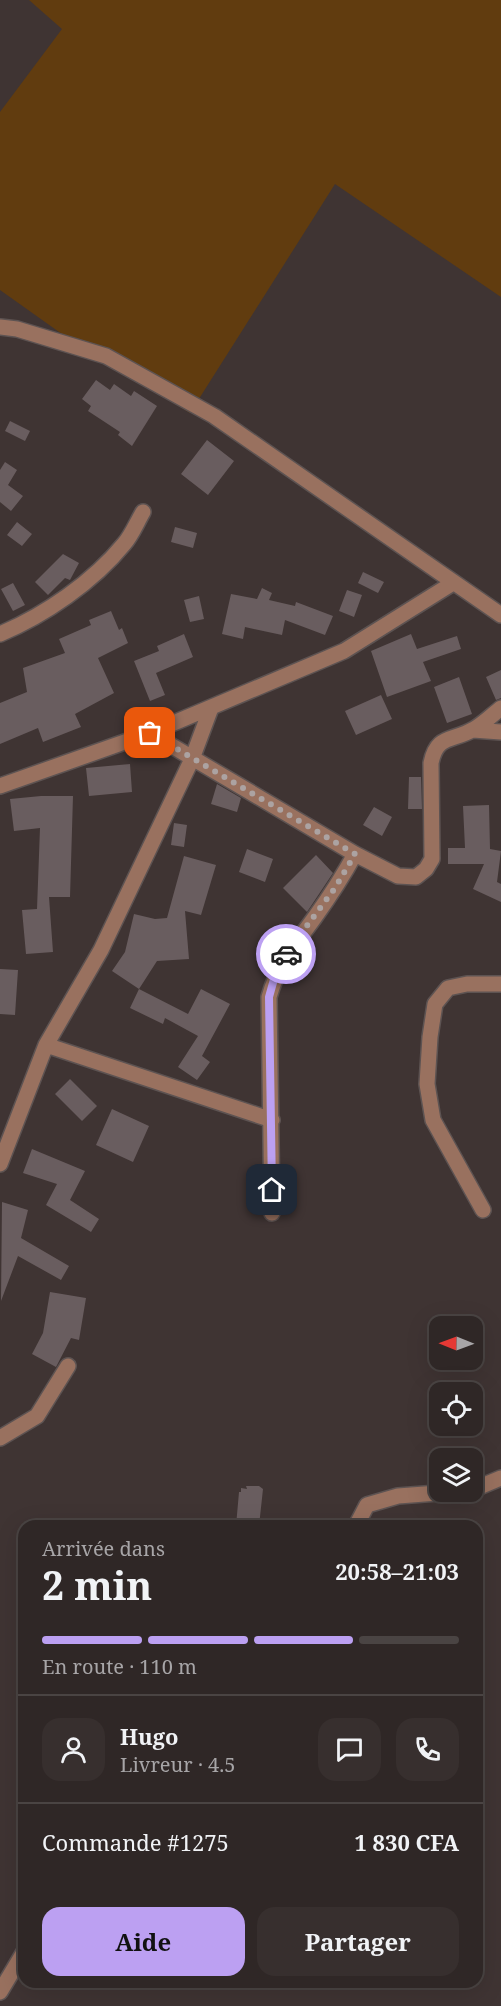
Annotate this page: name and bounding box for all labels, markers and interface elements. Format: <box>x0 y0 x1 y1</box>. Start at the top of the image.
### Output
pin <box>124 707 175 758</box>
icon: bag <box>133 716 166 749</box>
courier <box>256 924 316 984</box>
icon: car <box>270 938 303 971</box>
pin <box>246 1164 297 1215</box>
icon: home <box>255 1173 288 1206</box>
north arrow <box>429 1316 483 1370</box>
map controls <box>429 1316 483 1502</box>
button: locate <box>429 1382 483 1436</box>
button: layers <box>429 1448 483 1502</box>
text: Arrivée dans <box>42 1535 165 1562</box>
text: 20:58–21:03 <box>335 1556 459 1586</box>
text: 2 min <box>42 1558 152 1611</box>
text: En route · 110 m <box>42 1653 197 1680</box>
button: person <box>42 1718 105 1781</box>
button: chat <box>318 1718 381 1781</box>
button: phone <box>396 1718 459 1781</box>
text: Hugo <box>120 1721 179 1751</box>
text: Livreur · 4.5 <box>120 1751 235 1778</box>
text: Commande #1275 <box>42 1827 229 1857</box>
text: 1 830 CFA <box>354 1827 459 1857</box>
button: Aide <box>42 1907 245 1976</box>
button: Partager <box>257 1907 459 1976</box>

